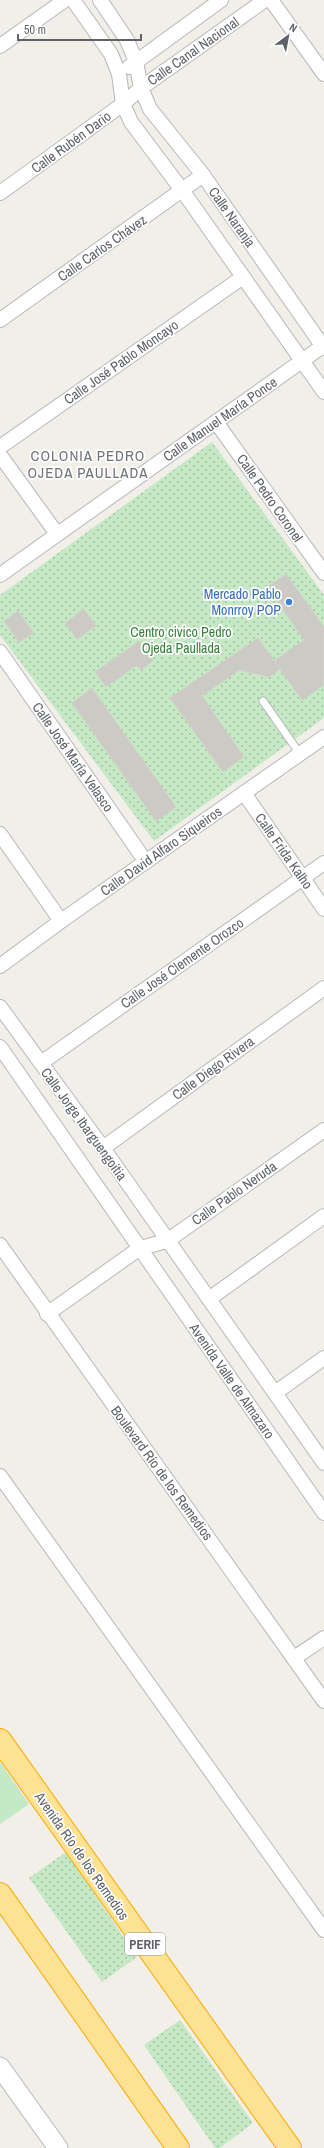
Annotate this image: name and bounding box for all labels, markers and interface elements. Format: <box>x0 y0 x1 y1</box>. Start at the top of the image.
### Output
street label: Calle Canal Nacional <box>144 13 242 89</box>
scale bar <box>18 16 141 42</box>
north arrow <box>268 16 308 56</box>
text: N <box>287 20 300 35</box>
text: 50 m <box>24 22 46 38</box>
street label: Calle Rubén Dario <box>28 107 114 177</box>
street label: Calle Naranja <box>205 183 260 251</box>
street label: Calle Carlos Chávez <box>54 210 150 285</box>
street label: Calle José Pablo Moncayo <box>60 316 182 408</box>
street label: Calle Manuel María Ponce <box>159 373 281 465</box>
district label: COLONIA PEDRO OJEDA PAULLADA <box>27 445 149 483</box>
street label: Calle Pedro Coronel <box>233 450 307 546</box>
place label: Mercado Pablo Monrroy POP <box>204 585 281 619</box>
marker: Mercado Pablo Monrroy POP <box>284 597 294 607</box>
park label: Centro civico Pedro Ojeda Paullada <box>130 623 232 657</box>
street label: Calle José María Velasco <box>28 699 118 815</box>
street label: Calle David Alfaro Siqueiros <box>97 802 225 900</box>
street label: Calle Frida Kalho <box>251 810 317 892</box>
street label: Calle José Clemente Orozco <box>117 914 247 1012</box>
street label: Calle Diego Rivera <box>168 1032 258 1104</box>
street label: Calle Jorge Ibarguengoitia <box>37 1064 131 1185</box>
street label: Calle Pablo Neruda <box>188 1157 280 1229</box>
street label: Avenida Valle de Almazaro <box>185 1319 279 1442</box>
street label: Boulevard Río de los Remedios <box>107 1402 217 1544</box>
street label: Avenida Río de los Remedios <box>30 1788 133 1924</box>
road number: PERIF <box>125 1933 165 1955</box>

